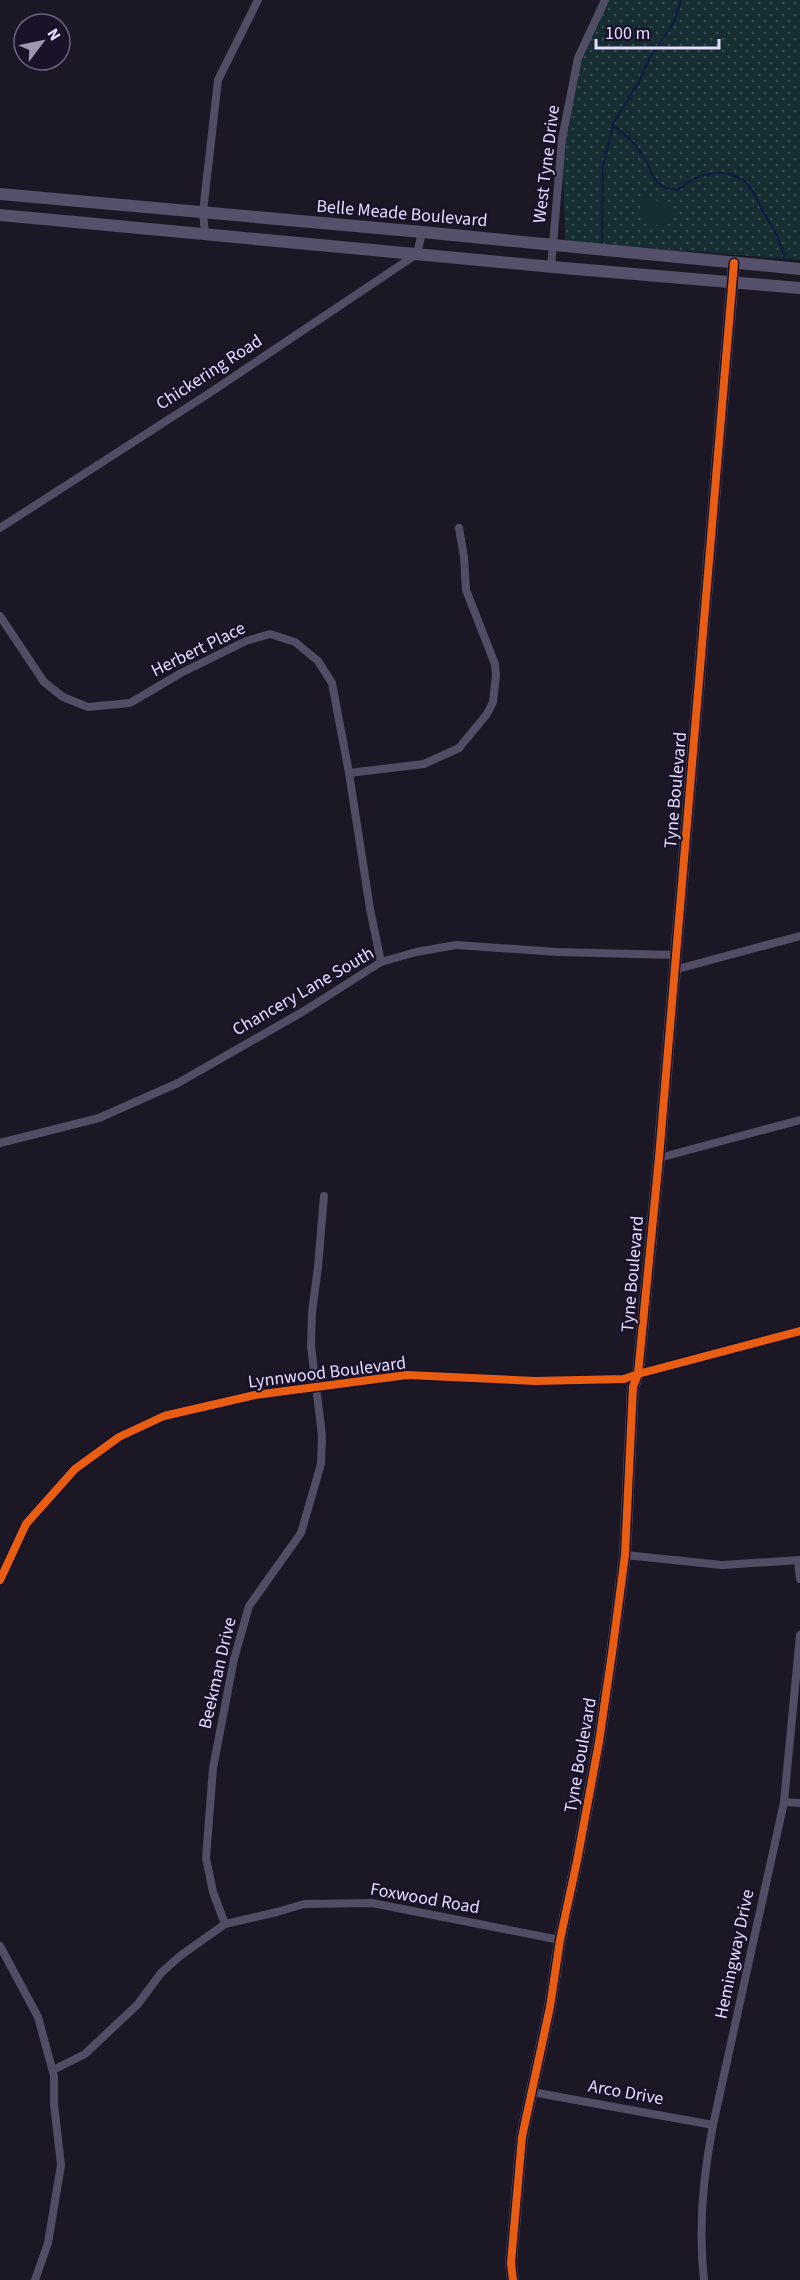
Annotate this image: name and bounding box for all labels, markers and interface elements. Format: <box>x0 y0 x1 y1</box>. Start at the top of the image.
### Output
north arrow <box>12 12 72 72</box>
scale bar <box>596 12 719 50</box>
text: 100 m <box>605 21 650 46</box>
text: N <box>42 24 66 45</box>
street label: West Tyne Drive <box>527 104 566 225</box>
street label: Belle Meade Boulevard <box>315 194 488 233</box>
street label: Chickering Road <box>151 329 267 416</box>
street label: Herbert Place <box>147 616 250 683</box>
street label: Tyne Boulevard <box>658 731 693 849</box>
street label: Chancery Lane South <box>228 941 379 1042</box>
street label: Tyne Boulevard <box>615 1215 650 1333</box>
street label: Lynnwood Boulevard <box>247 1350 408 1395</box>
street label: Beekman Drive <box>193 1615 242 1731</box>
street label: Tyne Boulevard <box>558 1695 603 1815</box>
street label: Foxwood Road <box>368 1877 482 1920</box>
street label: Hemingway Drive <box>709 1887 760 2021</box>
street label: Arco Drive <box>586 2074 666 2111</box>

